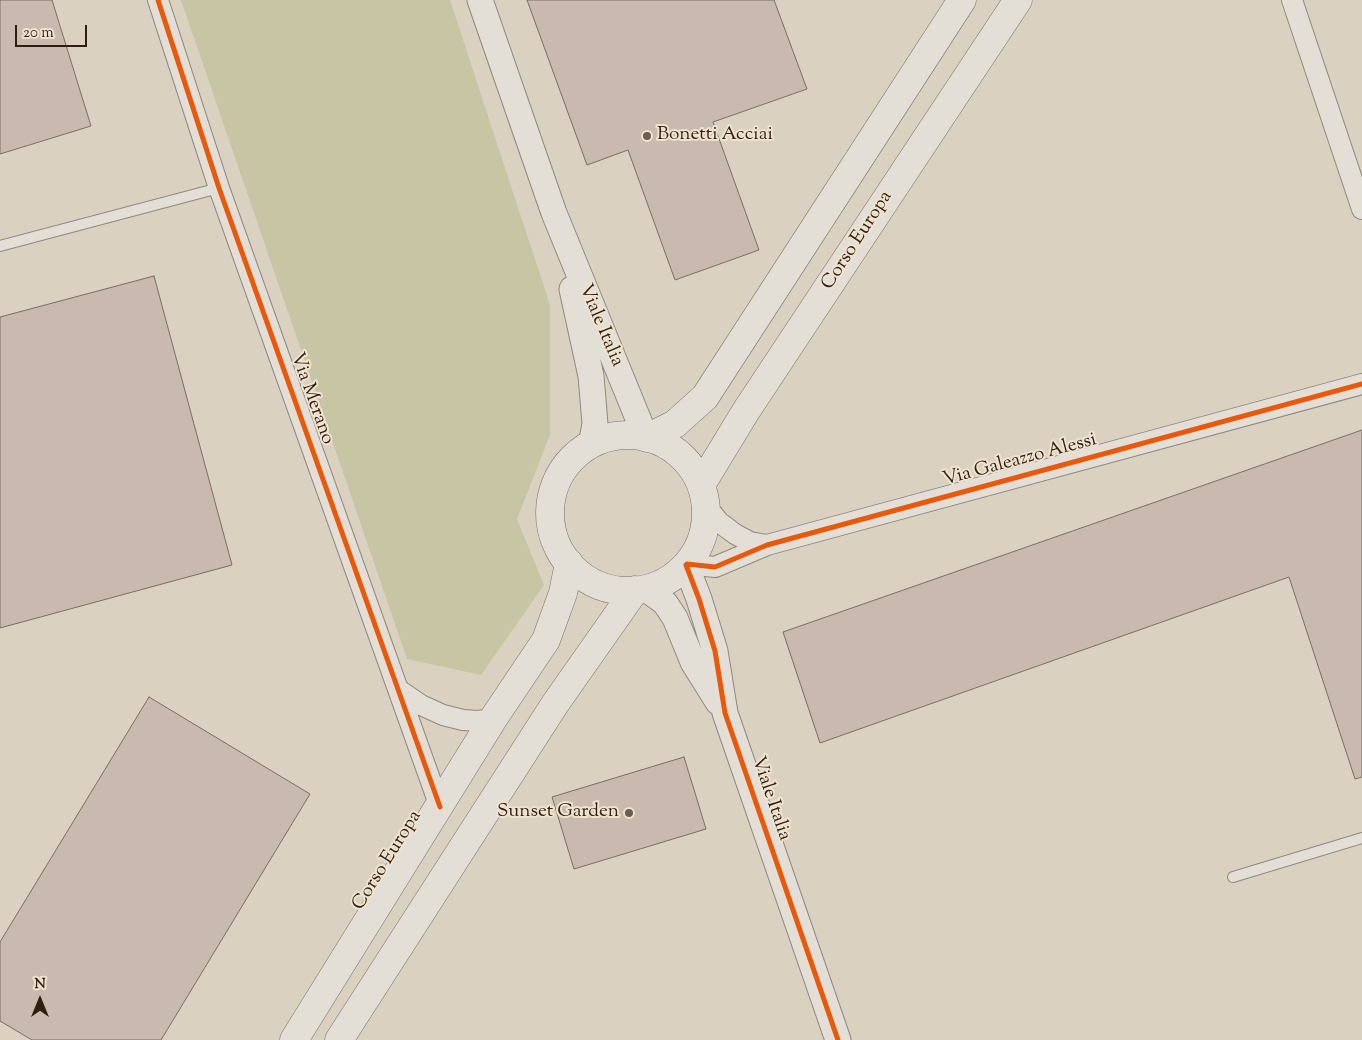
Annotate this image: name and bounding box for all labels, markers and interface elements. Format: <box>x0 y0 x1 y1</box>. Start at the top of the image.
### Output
scale bar <box>18 15 90 47</box>
text: 20 m <box>23 23 54 44</box>
place label: Bonetti Acciai <box>657 125 773 147</box>
marker: Bonetti Acciai <box>641 130 653 142</box>
street label: Corso Europa <box>818 187 898 295</box>
street label: Viale Italia <box>572 281 628 371</box>
street label: Via Merano <box>284 350 338 448</box>
street label: Via Galeazzo Alessi <box>941 430 1099 492</box>
street label: Viale Italia <box>745 754 795 844</box>
place label: Sunset Garden <box>497 802 619 824</box>
street label: Corso Europa <box>348 807 428 915</box>
marker: Sunset Garden <box>623 807 635 819</box>
north arrow <box>15 975 65 1025</box>
text: N <box>34 975 46 995</box>

